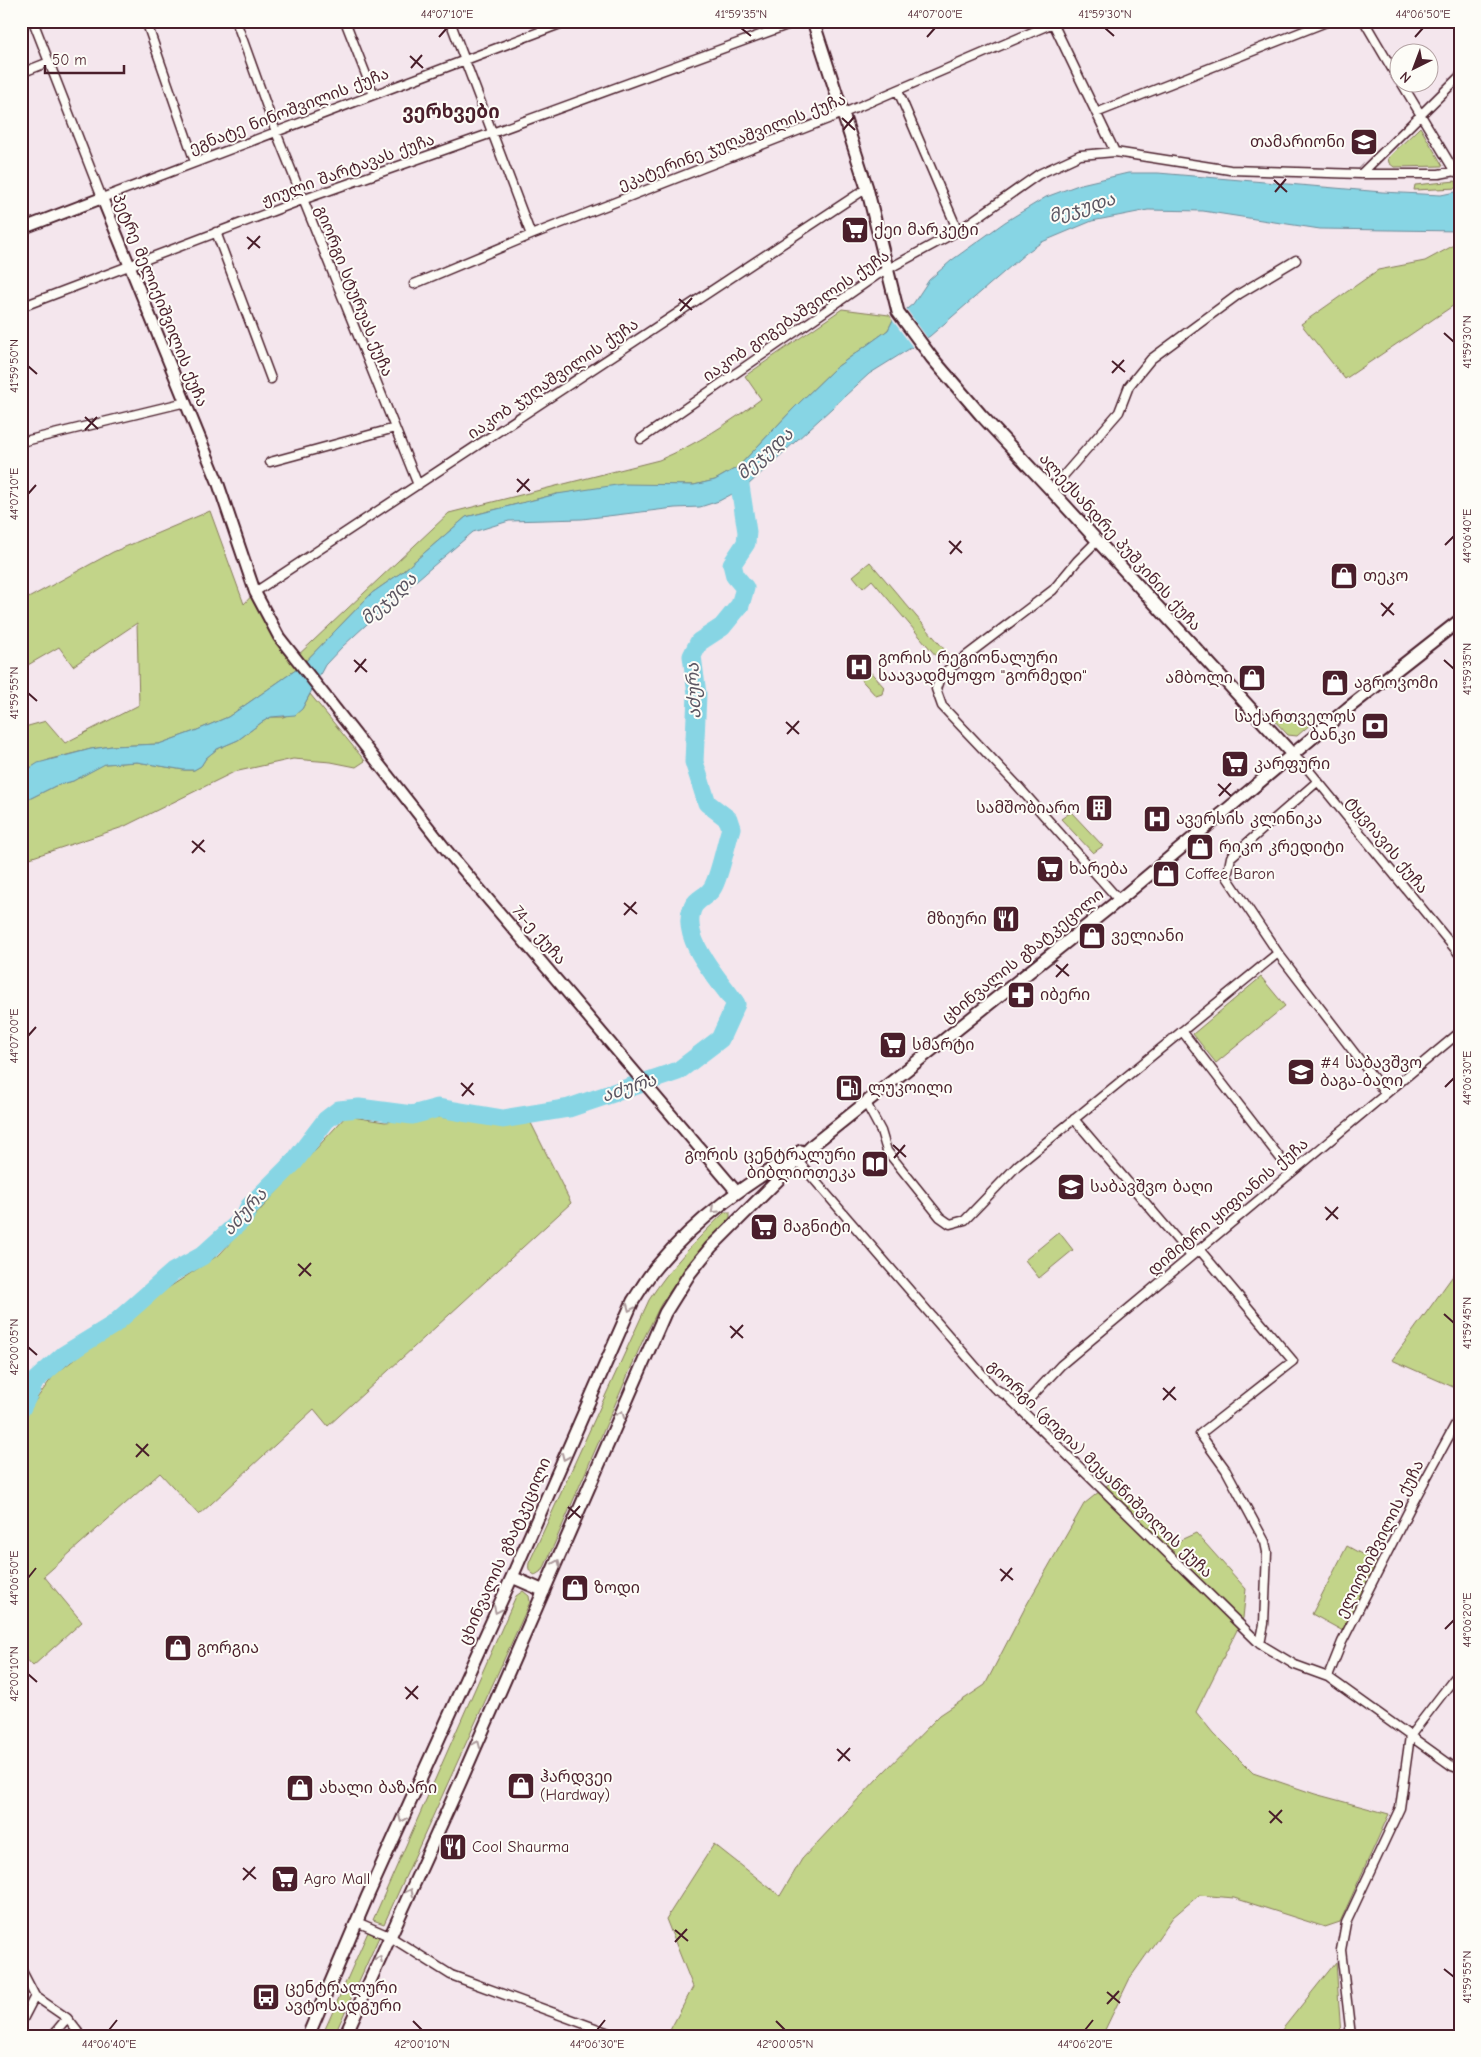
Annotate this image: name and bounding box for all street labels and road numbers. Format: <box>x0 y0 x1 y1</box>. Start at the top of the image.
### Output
street label: ეგნატე ნინოშვილის ქუჩა <box>187 65 392 158</box>
street label: ეკატერინე ჯუღაშვილის ქუჩა <box>616 90 849 195</box>
street label: ჟიული შარტავას ქუჩა <box>259 130 437 211</box>
street label: პეტრე მელიქიშვილის ქუჩა <box>108 191 211 410</box>
street label: გიორგი სტურუას ქუჩა <box>311 203 397 379</box>
street label: იაკობ გოგებაშვილის ქუჩა <box>699 247 893 386</box>
street label: იაკობ ჯუღაშვილის ქუჩა <box>464 315 642 444</box>
street label: ალექსანდრე პუშკინის ქუჩა <box>1035 450 1205 635</box>
street label: ტყვიავის ქუჩა <box>1342 793 1432 897</box>
street label: ცხინვალის გზატკეცილი <box>939 885 1108 1028</box>
street label: 74-ე ქუჩა <box>508 902 570 968</box>
street label: დიმიტრი ყიფიანის ქუჩა <box>1144 1135 1312 1280</box>
street label: გიორგი (გოგია) მეყანწიშვილის ქუჩა <box>983 1356 1216 1582</box>
street label: ცხინვალის გზატკეცილი <box>456 1455 555 1648</box>
street label: ელიოზიშვილის ქუჩა <box>1332 1457 1429 1621</box>

